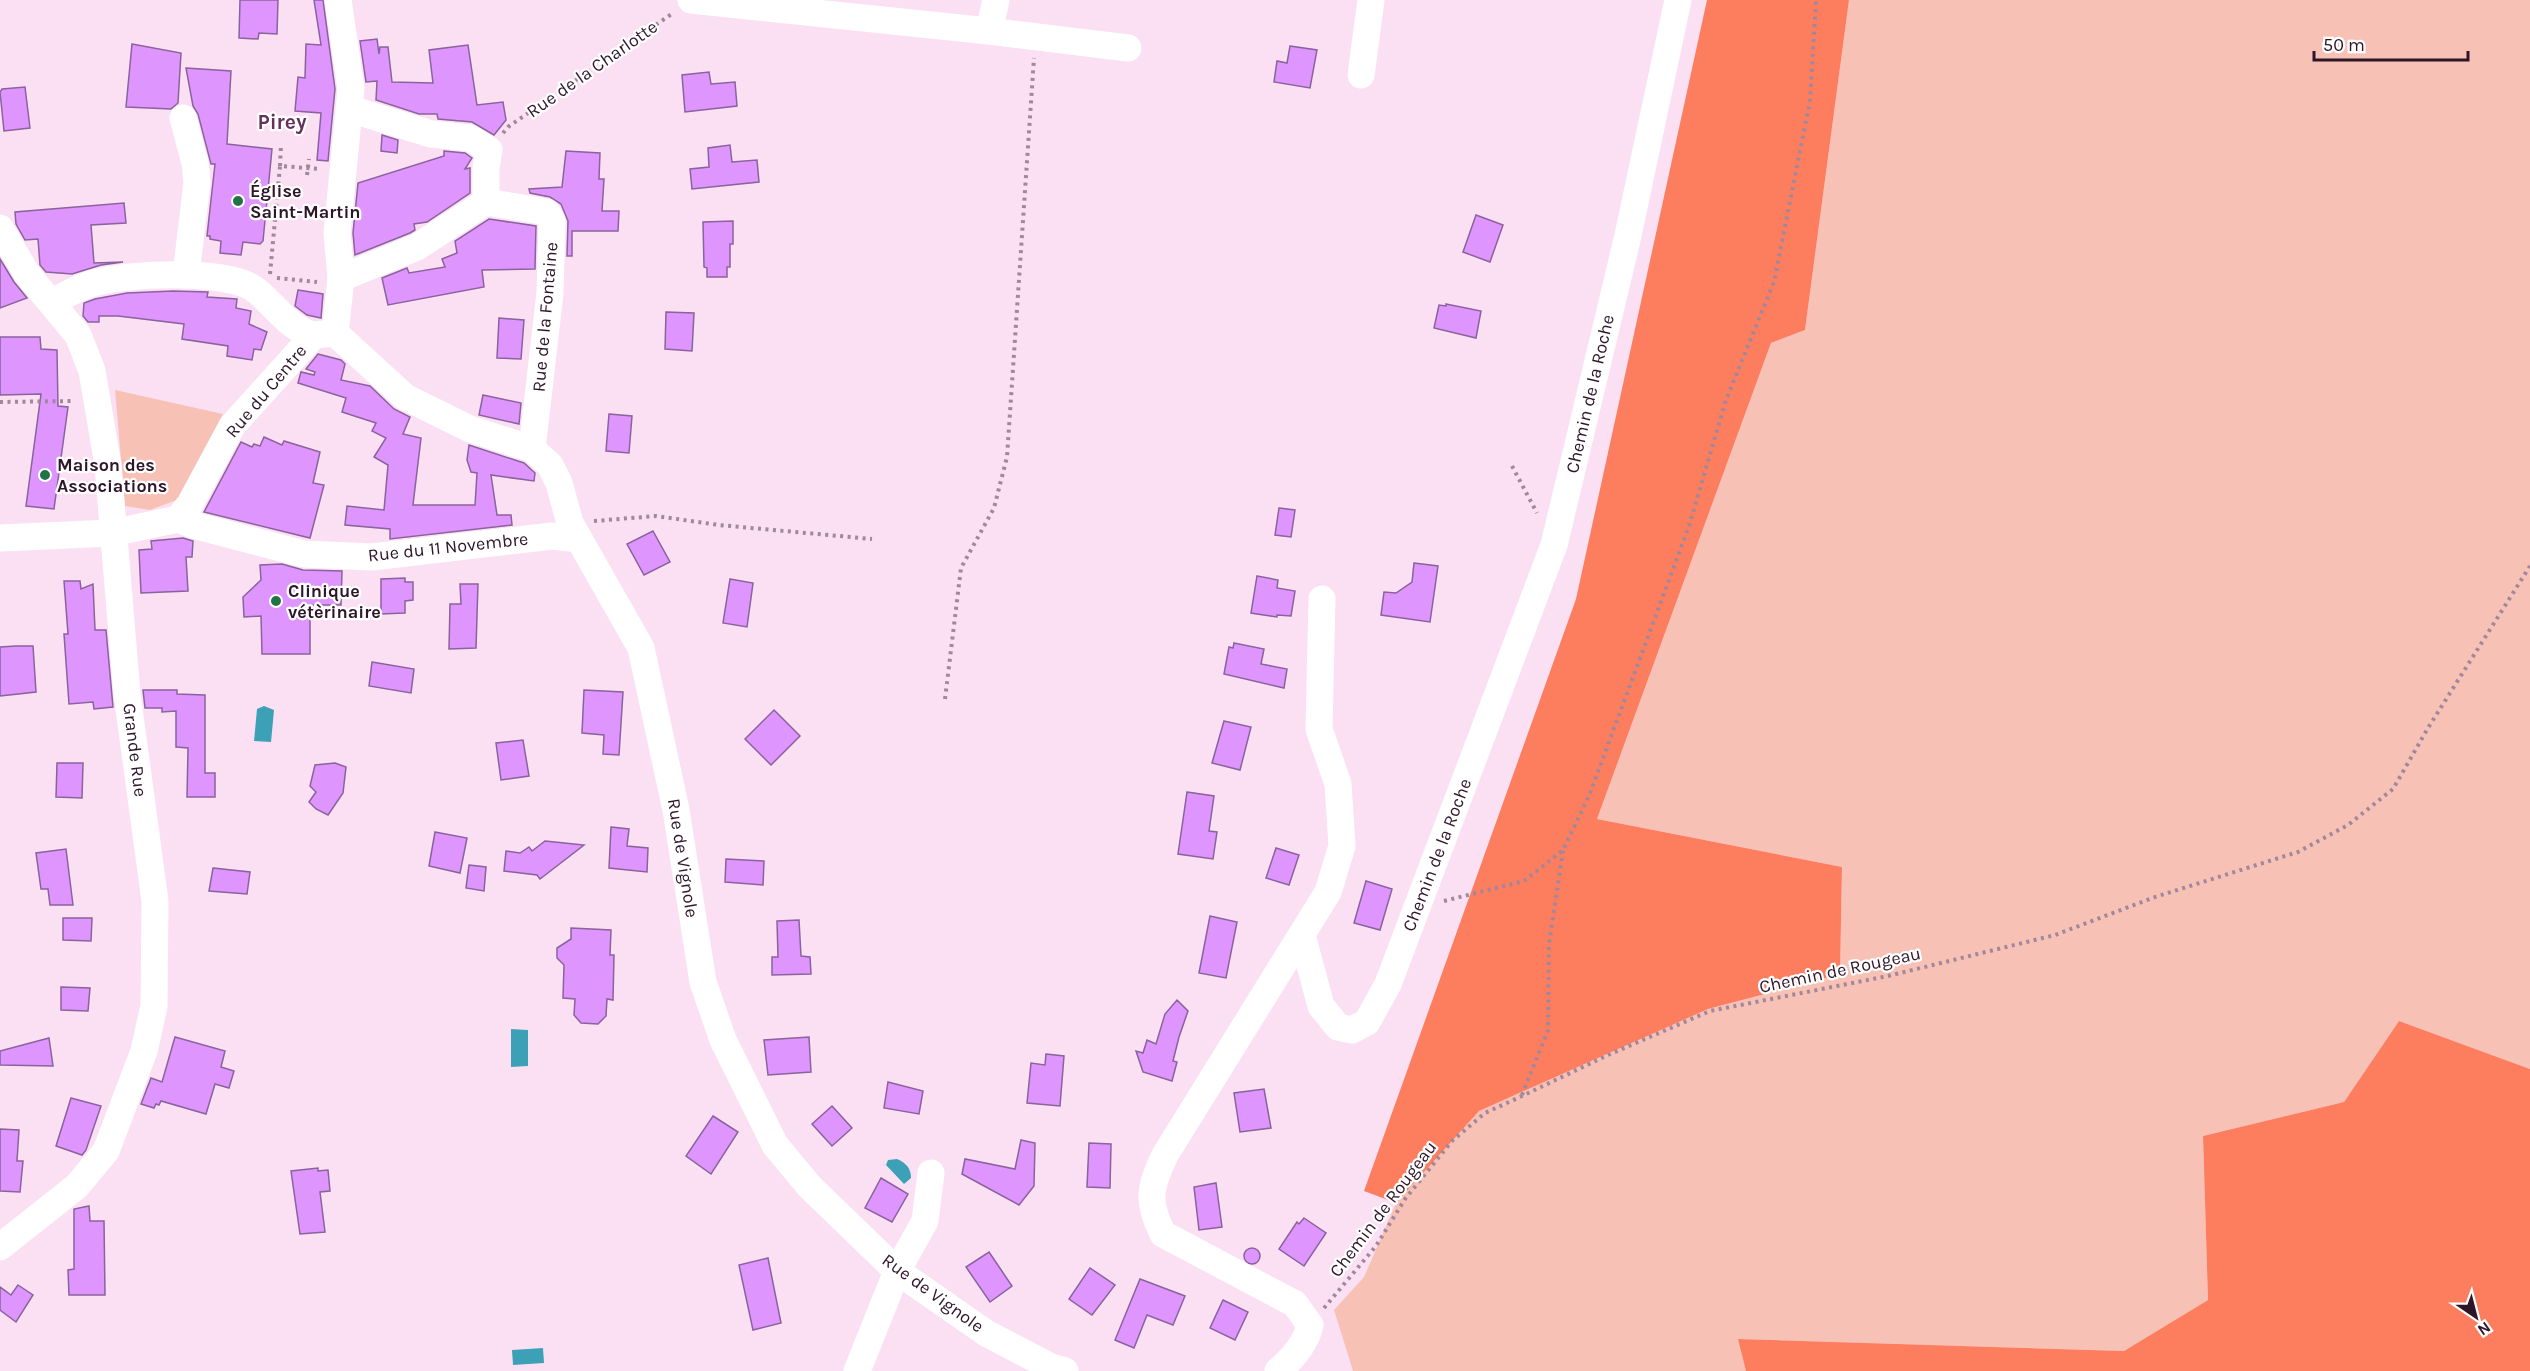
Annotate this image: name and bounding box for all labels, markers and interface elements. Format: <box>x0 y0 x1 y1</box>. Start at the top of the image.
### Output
street label: Rue de la Charlotte <box>522 16 662 122</box>
scale bar <box>2314 24 2468 62</box>
text: 50 m <box>2323 34 2365 56</box>
district label: Pirey <box>257 110 307 134</box>
place label: Église Saint-Martin <box>250 179 361 223</box>
marker: Église Saint-Martin <box>231 194 245 208</box>
street label: Rue de la Fontaine <box>527 241 563 393</box>
street label: Chemin de la Roche <box>1561 313 1619 475</box>
street label: Rue du Centre <box>221 340 311 442</box>
place label: Maison des Associations <box>57 454 167 497</box>
marker: Maison des Associations <box>38 468 52 482</box>
street label: Rue du 11 Novembre <box>367 528 529 566</box>
place label: Clinique vétèrinaire <box>288 580 381 623</box>
marker: Clinique vétèrinaire <box>269 594 283 608</box>
street label: Grande Rue <box>118 702 152 798</box>
street label: Chemin de la Roche <box>1398 775 1476 935</box>
street label: Rue de Vignole <box>663 797 703 919</box>
street label: Chemin de Rougeau <box>1757 942 1923 998</box>
street label: Chemin de Rougeau <box>1325 1137 1441 1281</box>
street label: Rue de Vignole <box>878 1249 988 1337</box>
north arrow <box>2446 1287 2506 1347</box>
text: N <box>2474 1318 2494 1340</box>

